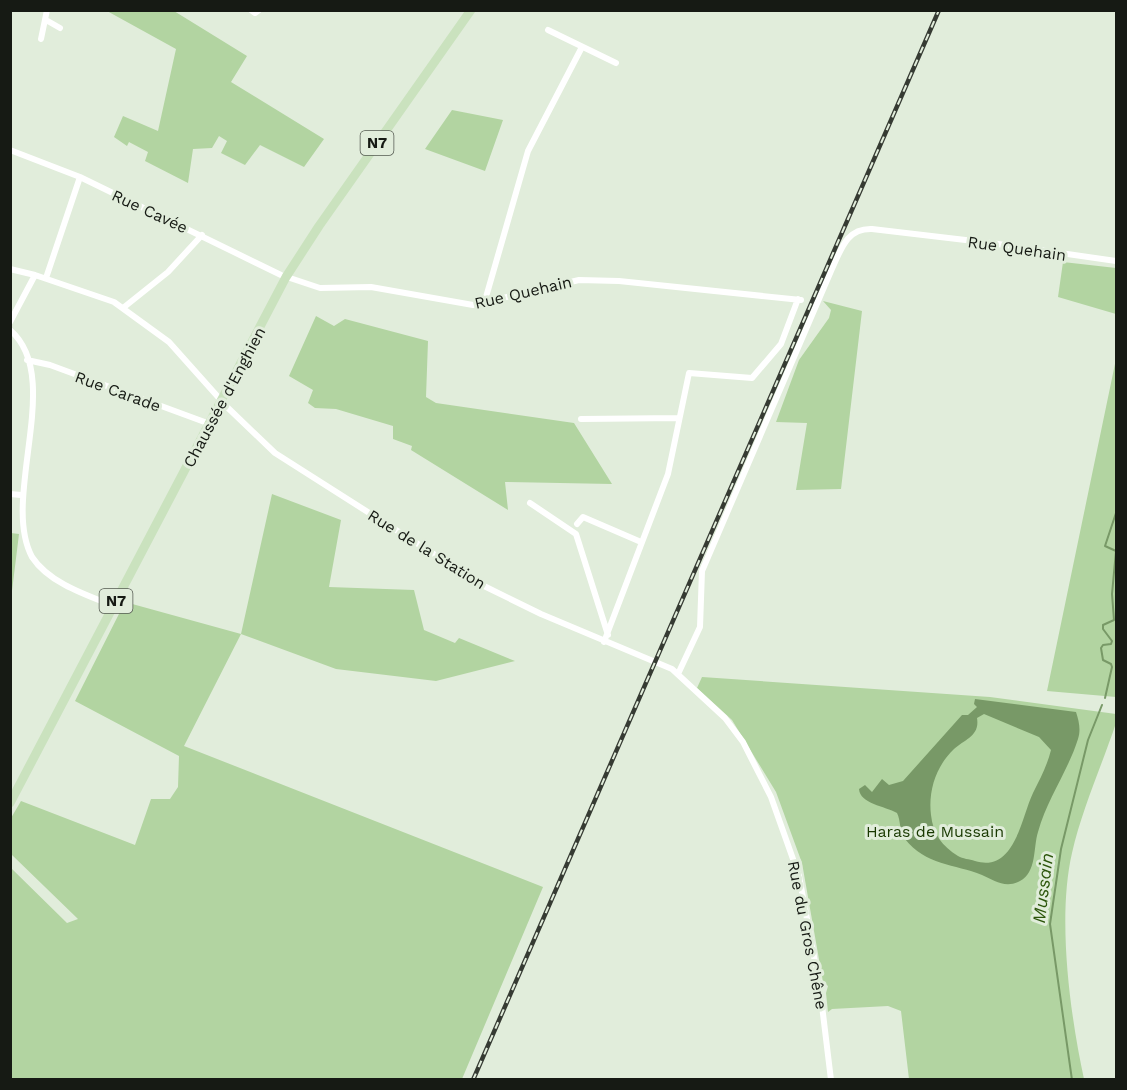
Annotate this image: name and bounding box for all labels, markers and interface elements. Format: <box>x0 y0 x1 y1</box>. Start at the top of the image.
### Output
road number: N7 <box>360 131 394 155</box>
street label: Rue Cavée <box>109 186 191 237</box>
street label: Rue Quehain <box>966 232 1067 265</box>
street label: Rue Quehain <box>473 272 574 313</box>
street label: Chaussée d'Enghien <box>179 324 270 471</box>
street label: Rue Carade <box>72 367 163 416</box>
street label: Rue de la Station <box>364 506 489 593</box>
road number: N7 <box>100 589 132 613</box>
park label: Haras de Mussain <box>866 822 1004 841</box>
water label: Mussain <box>1028 852 1057 924</box>
street label: Rue du Gros Chêne <box>784 859 831 1011</box>

